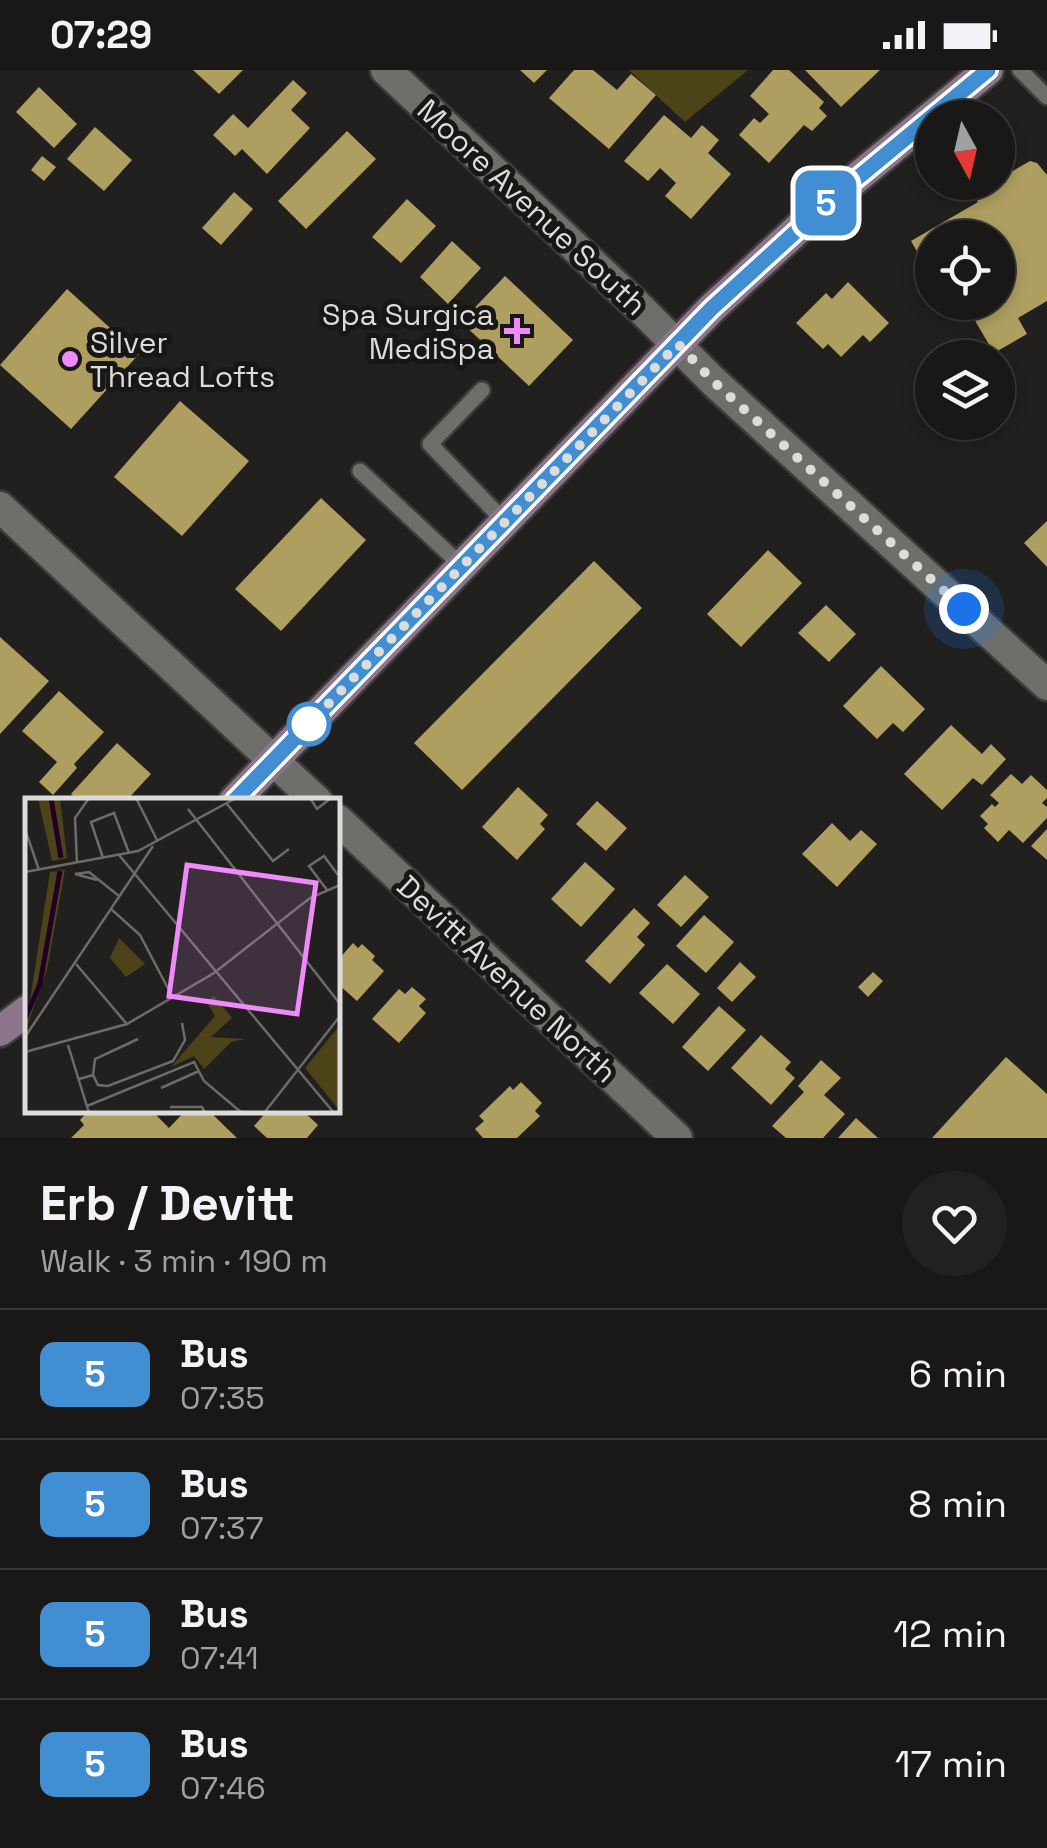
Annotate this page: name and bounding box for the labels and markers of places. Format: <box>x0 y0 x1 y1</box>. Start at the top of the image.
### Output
place label: Spa Surgica MediSpa <box>322 295 494 368</box>
marker: Spa Surgica MediSpa <box>504 318 530 344</box>
place label: Silver Thread Lofts <box>90 323 275 396</box>
marker: Silver Thread Lofts <box>59 348 81 370</box>
unlabelled marker <box>288 703 330 745</box>

